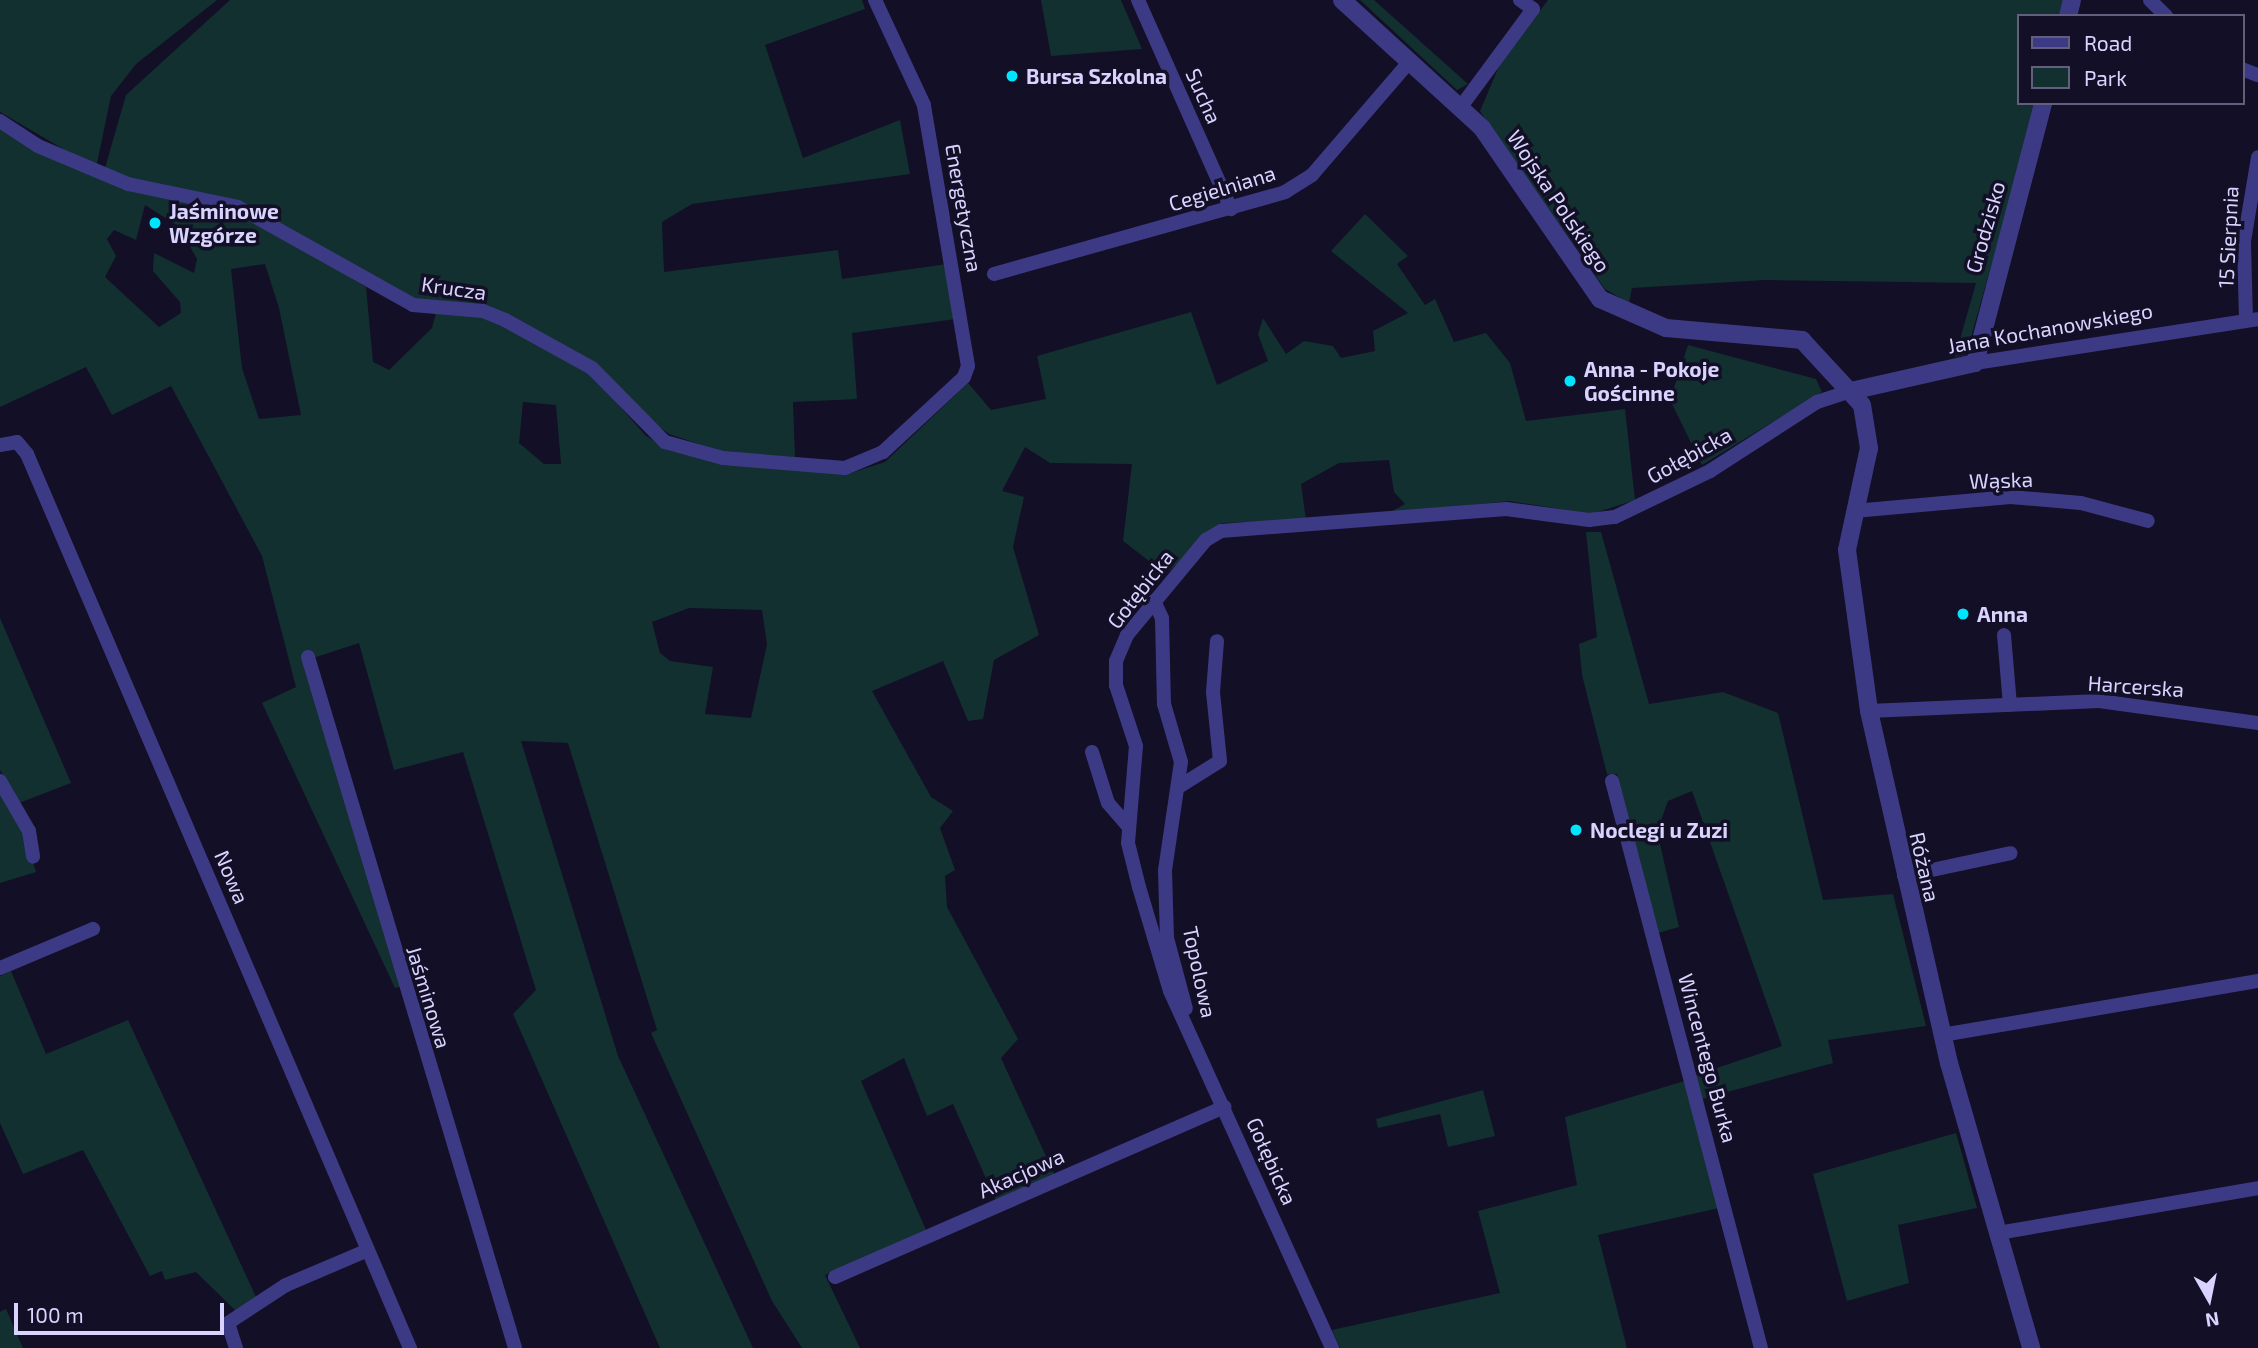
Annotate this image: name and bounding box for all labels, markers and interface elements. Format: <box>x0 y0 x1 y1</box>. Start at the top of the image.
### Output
legend <box>2016 14 2244 105</box>
text: Road <box>2084 30 2132 55</box>
place label: Bursa Szkolna <box>1026 63 1167 89</box>
street label: Sucha <box>1181 64 1227 128</box>
text: Park <box>2084 65 2127 90</box>
marker: Bursa Szkolna <box>1004 68 1020 84</box>
street label: Wojska Polskiego <box>1502 125 1616 277</box>
street label: Energetyczna <box>940 142 988 274</box>
street label: Cegielniana <box>1166 160 1278 216</box>
street label: Grodzisko <box>1960 178 2010 276</box>
street label: 15 Sierpnia <box>2213 185 2243 289</box>
place label: Jaśminowe Wzgórze <box>169 198 279 248</box>
marker: Jaśminowe Wzgórze <box>147 215 163 231</box>
street label: Krucza <box>420 271 488 305</box>
street label: Jana Kochanowskiego <box>1945 298 2155 358</box>
place label: Anna - Pokoje Gościnne <box>1584 356 1719 406</box>
marker: Anna - Pokoje Gościnne <box>1562 373 1578 389</box>
street label: Gołębicka <box>1642 421 1736 489</box>
street label: Wąska <box>1969 466 2033 494</box>
street label: Gołębicka <box>1101 545 1179 633</box>
place label: Anna <box>1977 601 2028 627</box>
marker: Anna <box>1955 606 1971 622</box>
street label: Harcerska <box>2087 670 2185 702</box>
place label: Noclegi u Zuzi <box>1590 817 1728 843</box>
marker: Noclegi u Zuzi <box>1568 822 1584 838</box>
street label: Różana <box>1905 830 1945 904</box>
street label: Nowa <box>210 847 254 907</box>
street label: Topolowa <box>1178 924 1222 1020</box>
street label: Jaśminowa <box>401 943 457 1051</box>
street label: Wincentego Burka <box>1673 971 1743 1145</box>
street label: Gołębicka <box>1242 1113 1302 1209</box>
street label: Akacjowa <box>974 1143 1068 1203</box>
north arrow <box>2174 1264 2244 1334</box>
scale bar <box>18 1288 228 1332</box>
text: 100 m <box>27 1302 84 1327</box>
text: N <box>2204 1308 2221 1333</box>

